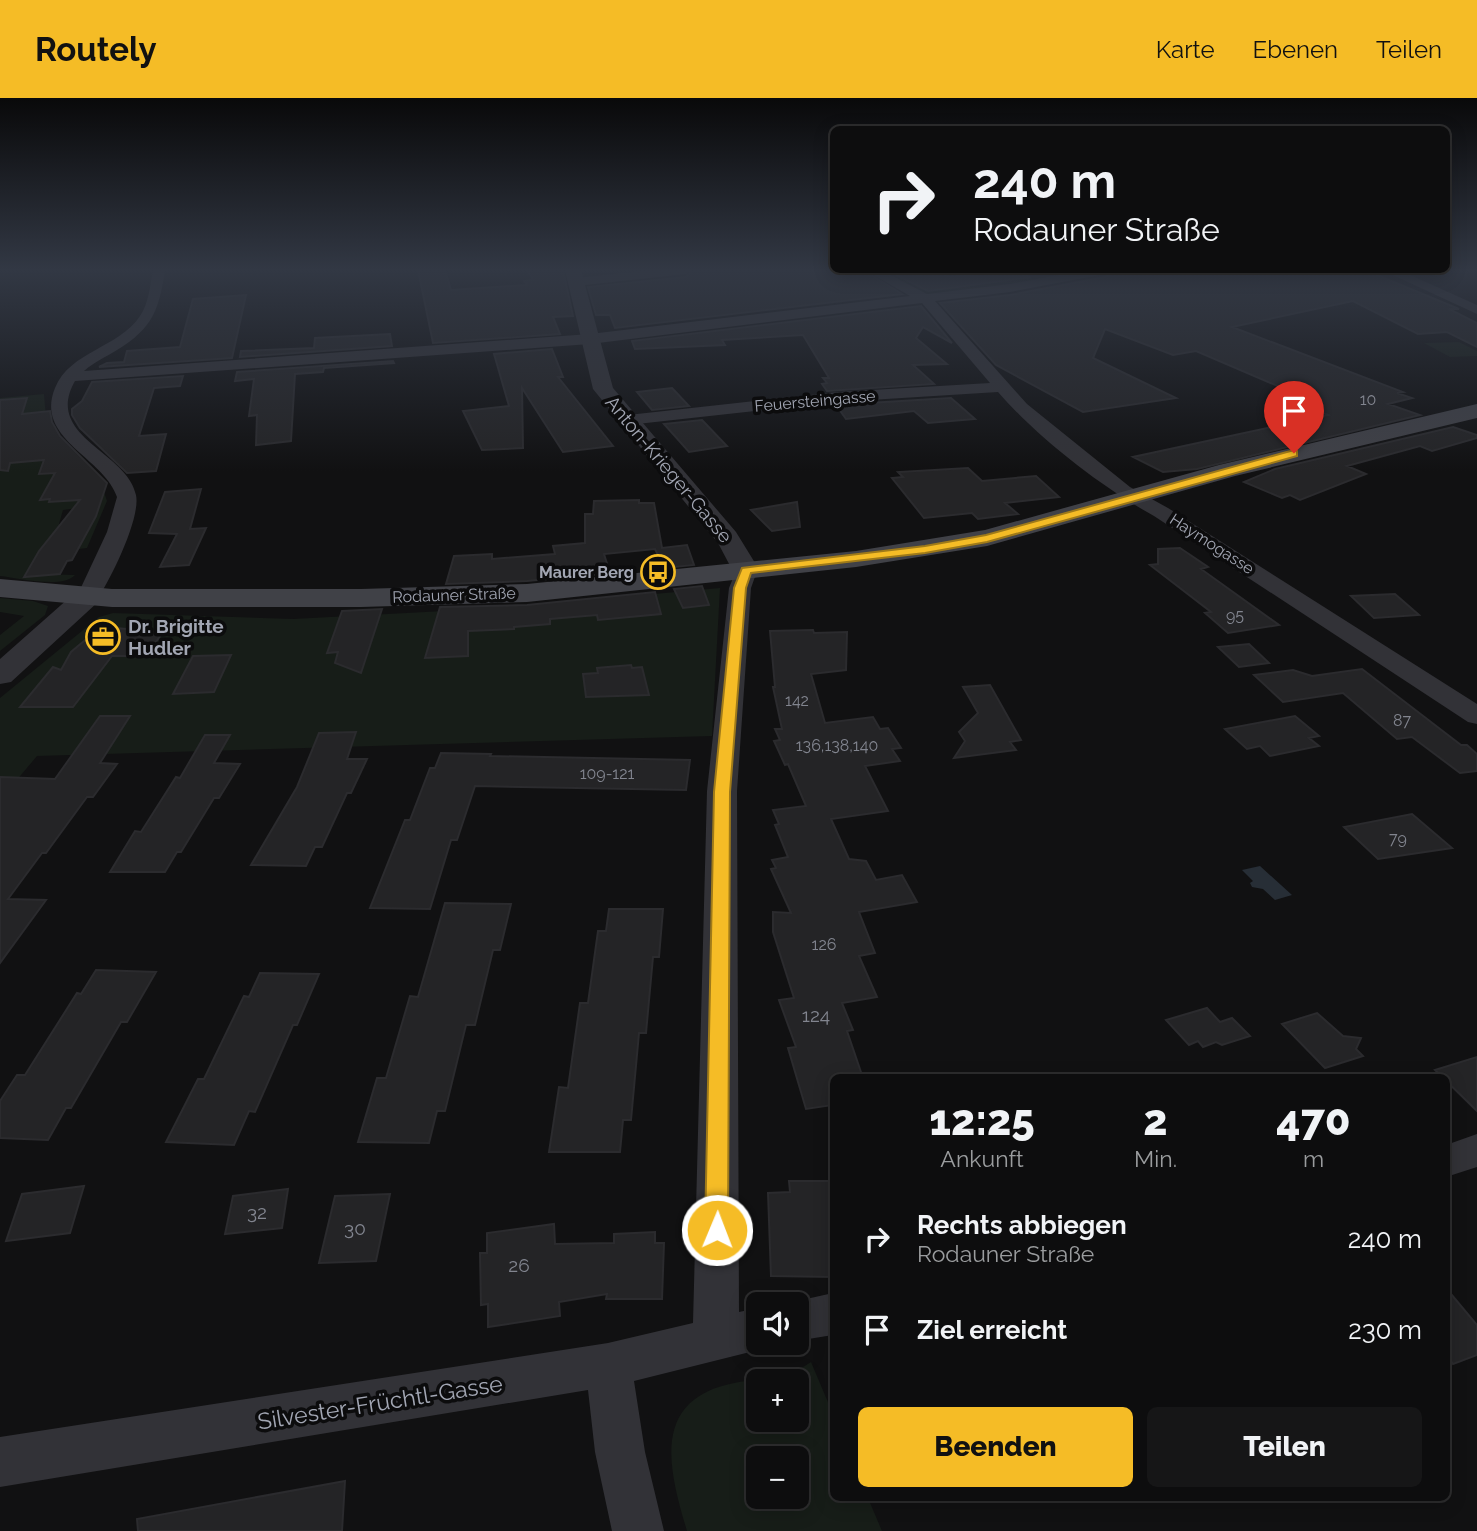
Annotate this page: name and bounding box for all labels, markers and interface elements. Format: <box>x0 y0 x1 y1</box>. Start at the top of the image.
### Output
text: Routely <box>35 30 157 69</box>
text: Karte <box>1156 35 1215 64</box>
text: Ebenen <box>1253 35 1338 64</box>
text: Teilen <box>1376 35 1442 64</box>
text: 240 m <box>973 152 1116 209</box>
icon: right <box>858 154 949 245</box>
text: Rodauner Straße <box>973 211 1220 248</box>
pin <box>1264 381 1324 453</box>
street label: Feuersteingasse <box>754 386 876 416</box>
house number: 10 <box>1360 390 1376 409</box>
street label: Anton-Krieger-Gasse <box>601 391 737 547</box>
icon: arrive <box>1275 392 1313 430</box>
street label: Haymogasse <box>1166 510 1258 578</box>
bus stop icon: Maurer Berg <box>639 553 677 591</box>
place label: Maurer Berg <box>539 563 634 582</box>
street label: Rodauner Straße <box>392 583 516 607</box>
house number: 95 <box>1226 606 1244 625</box>
place label: Dr. Brigitte Hudler <box>128 615 224 659</box>
office icon: Dr. Brigitte Hudler <box>84 618 122 656</box>
house number: 142 <box>785 691 809 710</box>
house number: 87 <box>1393 711 1411 730</box>
house number: 136,138,140 <box>796 736 878 755</box>
house number: 109-121 <box>580 764 635 783</box>
house number: 79 <box>1389 829 1407 848</box>
house number: 126 <box>812 935 836 954</box>
house number: 124 <box>802 1004 830 1026</box>
text: 12:25 <box>929 1096 1035 1145</box>
text: 2 <box>1143 1096 1168 1145</box>
text: 470 <box>1276 1096 1351 1145</box>
text: Ankunft <box>940 1145 1024 1172</box>
text: Min. <box>1134 1145 1177 1172</box>
text: m <box>1303 1145 1324 1172</box>
position arrow <box>680 1193 754 1267</box>
house number: 32 <box>247 1201 267 1223</box>
text: Rechts abbiegen <box>917 1210 1127 1240</box>
house number: 30 <box>344 1217 366 1239</box>
icon: right <box>858 1220 896 1258</box>
text: 240 m <box>1348 1224 1422 1254</box>
text: Rodauner Straße <box>917 1240 1094 1267</box>
house number: 26 <box>508 1254 530 1276</box>
map controls <box>746 1292 809 1509</box>
button: sound <box>746 1292 809 1355</box>
icon: arrive <box>858 1311 896 1349</box>
text: Ziel erreicht <box>917 1315 1067 1345</box>
text: 230 m <box>1348 1315 1422 1345</box>
street label: Silvester-Früchtl-Gasse <box>256 1369 504 1435</box>
button: + <box>746 1369 809 1432</box>
button: Beenden <box>858 1407 1133 1487</box>
button: Teilen <box>1147 1407 1422 1487</box>
button: − <box>746 1446 809 1509</box>

